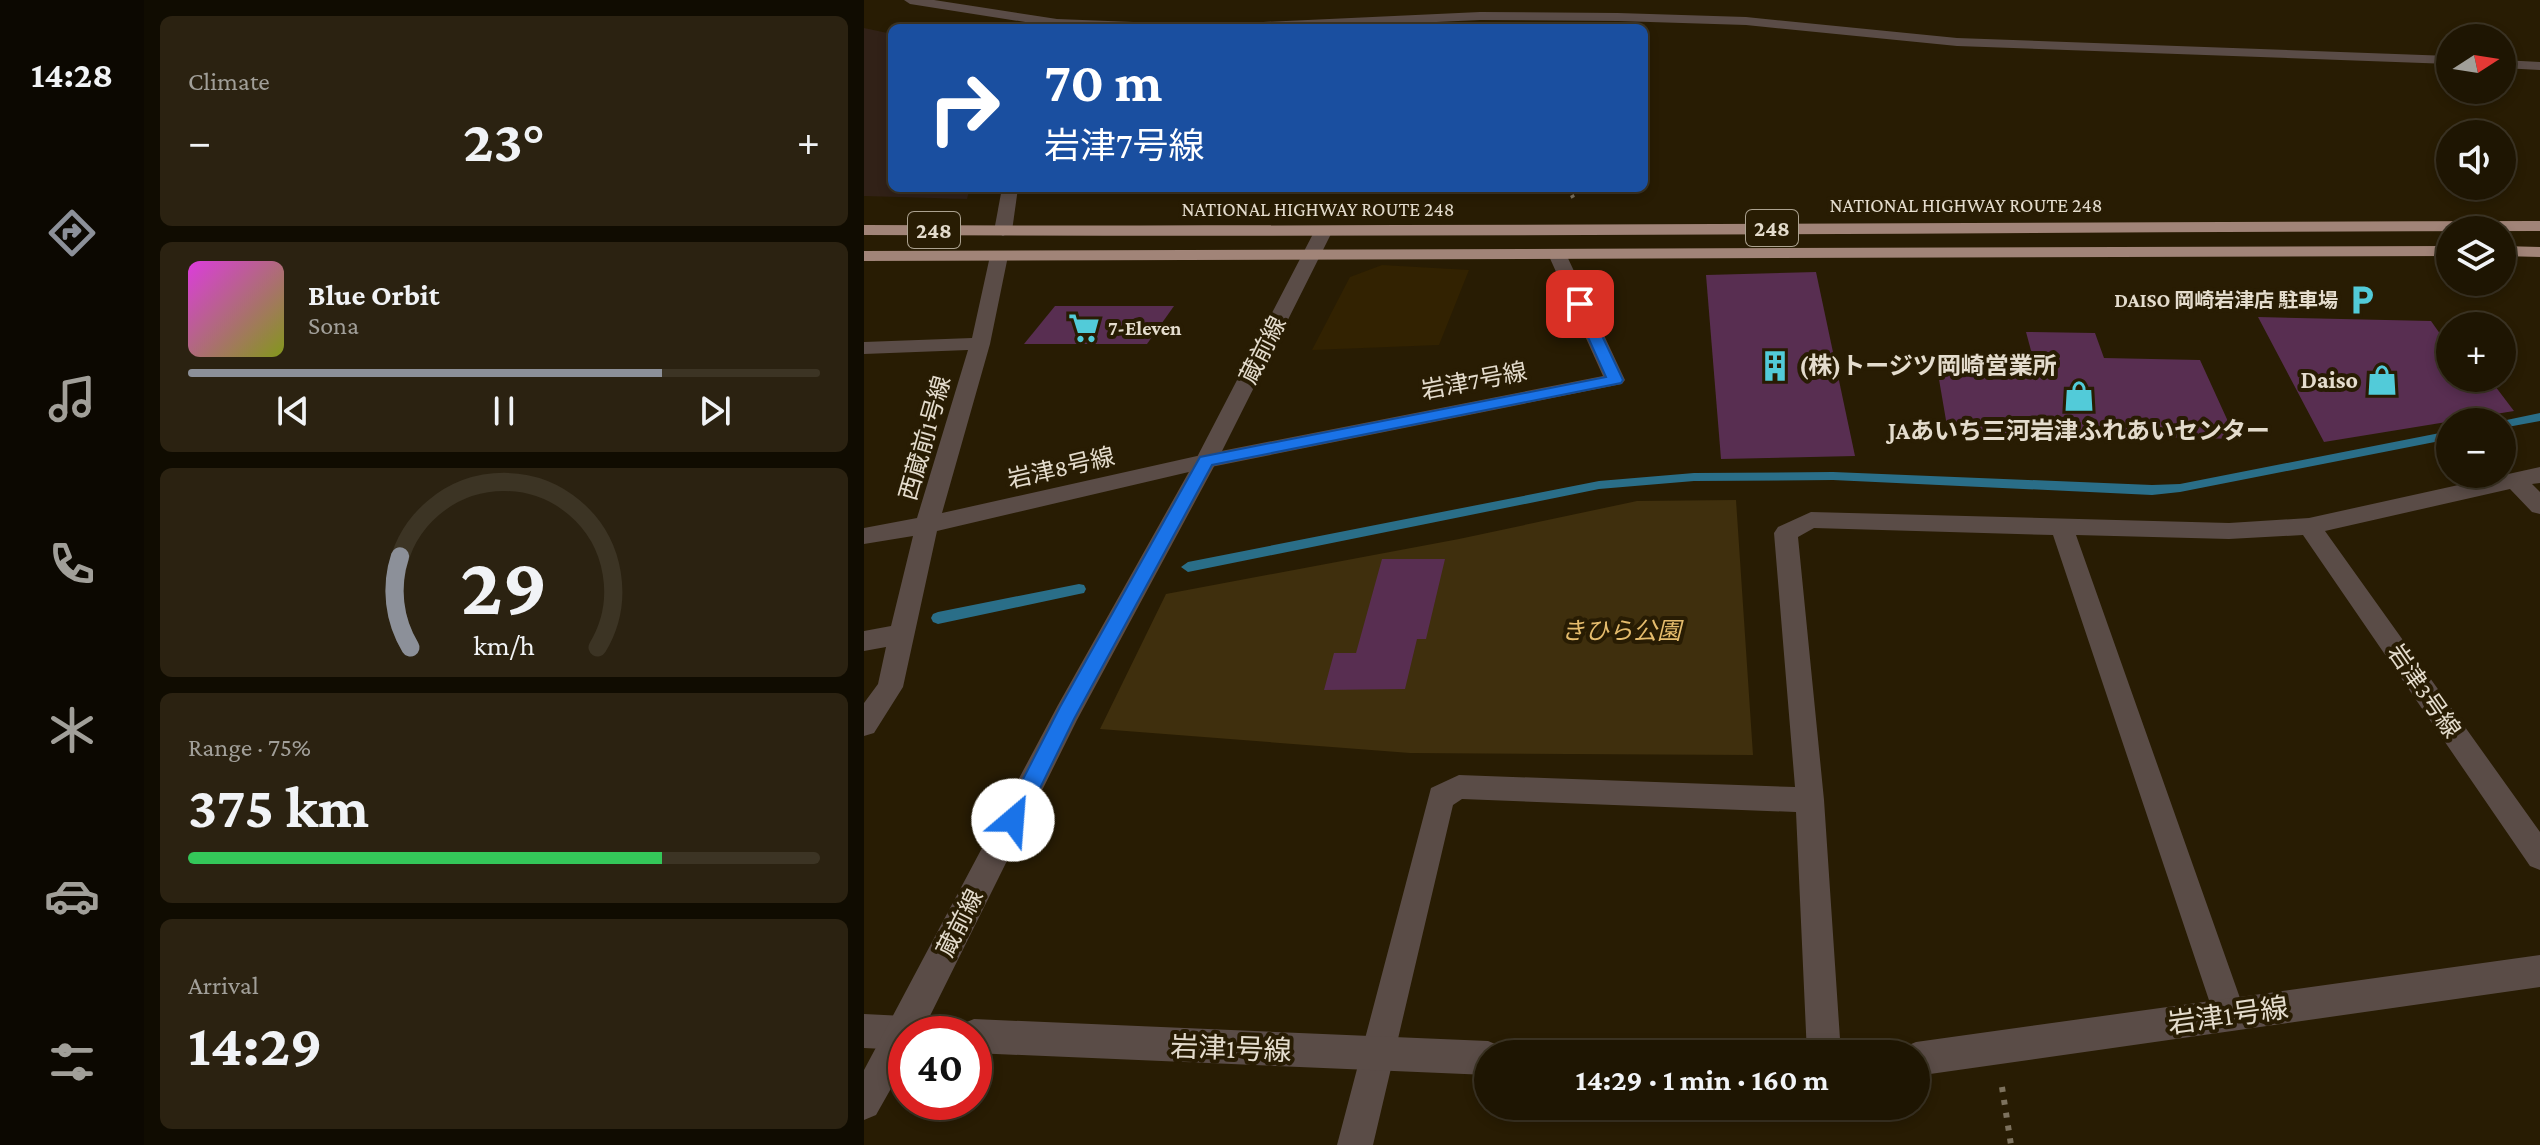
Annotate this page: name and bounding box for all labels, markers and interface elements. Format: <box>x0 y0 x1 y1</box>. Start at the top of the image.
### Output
north arrow <box>2436 24 2516 104</box>
map controls <box>2436 24 2516 488</box>
text: 70 m <box>1044 51 1163 113</box>
text: 14:28 <box>31 55 113 95</box>
icon: right <box>912 56 1016 160</box>
text: Climate <box>188 67 270 96</box>
text: 23° <box>463 107 545 174</box>
text: − <box>188 117 211 165</box>
text: + <box>797 117 820 165</box>
button: sound <box>2436 120 2516 200</box>
text: 岩津7号線 <box>1044 126 1205 166</box>
street label: NATIONAL HIGHWAY ROUTE 248 <box>1830 194 2102 216</box>
street label: NATIONAL HIGHWAY ROUTE 248 <box>1182 198 1454 220</box>
icon: directions <box>44 205 100 261</box>
road number: 248 <box>1746 210 1798 246</box>
road number: 248 <box>908 212 960 248</box>
button: layers <box>2436 216 2516 296</box>
pin <box>1546 270 1614 338</box>
text: Blue Orbit <box>308 278 439 311</box>
icon: arrive <box>1558 282 1602 326</box>
parking icon: DAISO 岡崎岩津店 駐車場 <box>2345 283 2379 317</box>
place label: DAISO 岡崎岩津店 駐車場 <box>2114 289 2338 311</box>
text: Sona <box>308 311 359 340</box>
supermarket icon: 7-Eleven <box>1067 311 1101 345</box>
street label: 蔵前線 <box>1234 312 1291 388</box>
button: + <box>2436 312 2516 392</box>
place label: 7-Eleven <box>1108 317 1182 339</box>
building icon: (株)トージツ岡崎営業所 <box>1758 349 1792 383</box>
place label: (株)トージツ岡崎営業所 <box>1799 352 2057 380</box>
street label: 岩津7号線 <box>1419 357 1529 404</box>
shop icon: Daiso <box>2365 363 2399 397</box>
place label: Daiso <box>2301 366 2358 393</box>
icon: music <box>44 371 100 427</box>
street label: 西蔵前1号線 <box>894 373 955 503</box>
shop icon: JAあいち三河岩津ふれあいセンター <box>2062 379 2096 413</box>
icon: previous <box>271 389 315 433</box>
icon: pause <box>482 389 526 433</box>
icon: next <box>693 389 737 433</box>
button: − <box>2436 408 2516 488</box>
place label: JAあいち三河岩津ふれあいセンター <box>1885 417 2270 444</box>
street label: 岩津8号線 <box>1005 442 1117 493</box>
icon: phone <box>44 536 100 592</box>
text: 29 <box>460 539 548 632</box>
park label: きひら公園 <box>1561 617 1684 644</box>
text: km/h <box>473 630 535 662</box>
street label: 岩津3号線 <box>2383 639 2466 742</box>
icon: climate <box>44 702 100 758</box>
text: Range · 75% <box>188 733 311 762</box>
text: 375 km <box>188 773 369 840</box>
position arrow <box>971 778 1055 862</box>
icon: car <box>44 868 100 924</box>
street label: 蔵前線 <box>931 885 988 961</box>
text: Arrival <box>188 971 259 1000</box>
street label: 岩津1号線 <box>2166 992 2290 1039</box>
text: 14:29 <box>188 1011 323 1078</box>
speed limit sign: 40 <box>888 1016 992 1120</box>
street label: 岩津1号線 <box>1170 1031 1292 1066</box>
icon: filters <box>44 1034 100 1090</box>
text: 14:29 · 1 min · 160 m <box>1575 1063 1829 1096</box>

